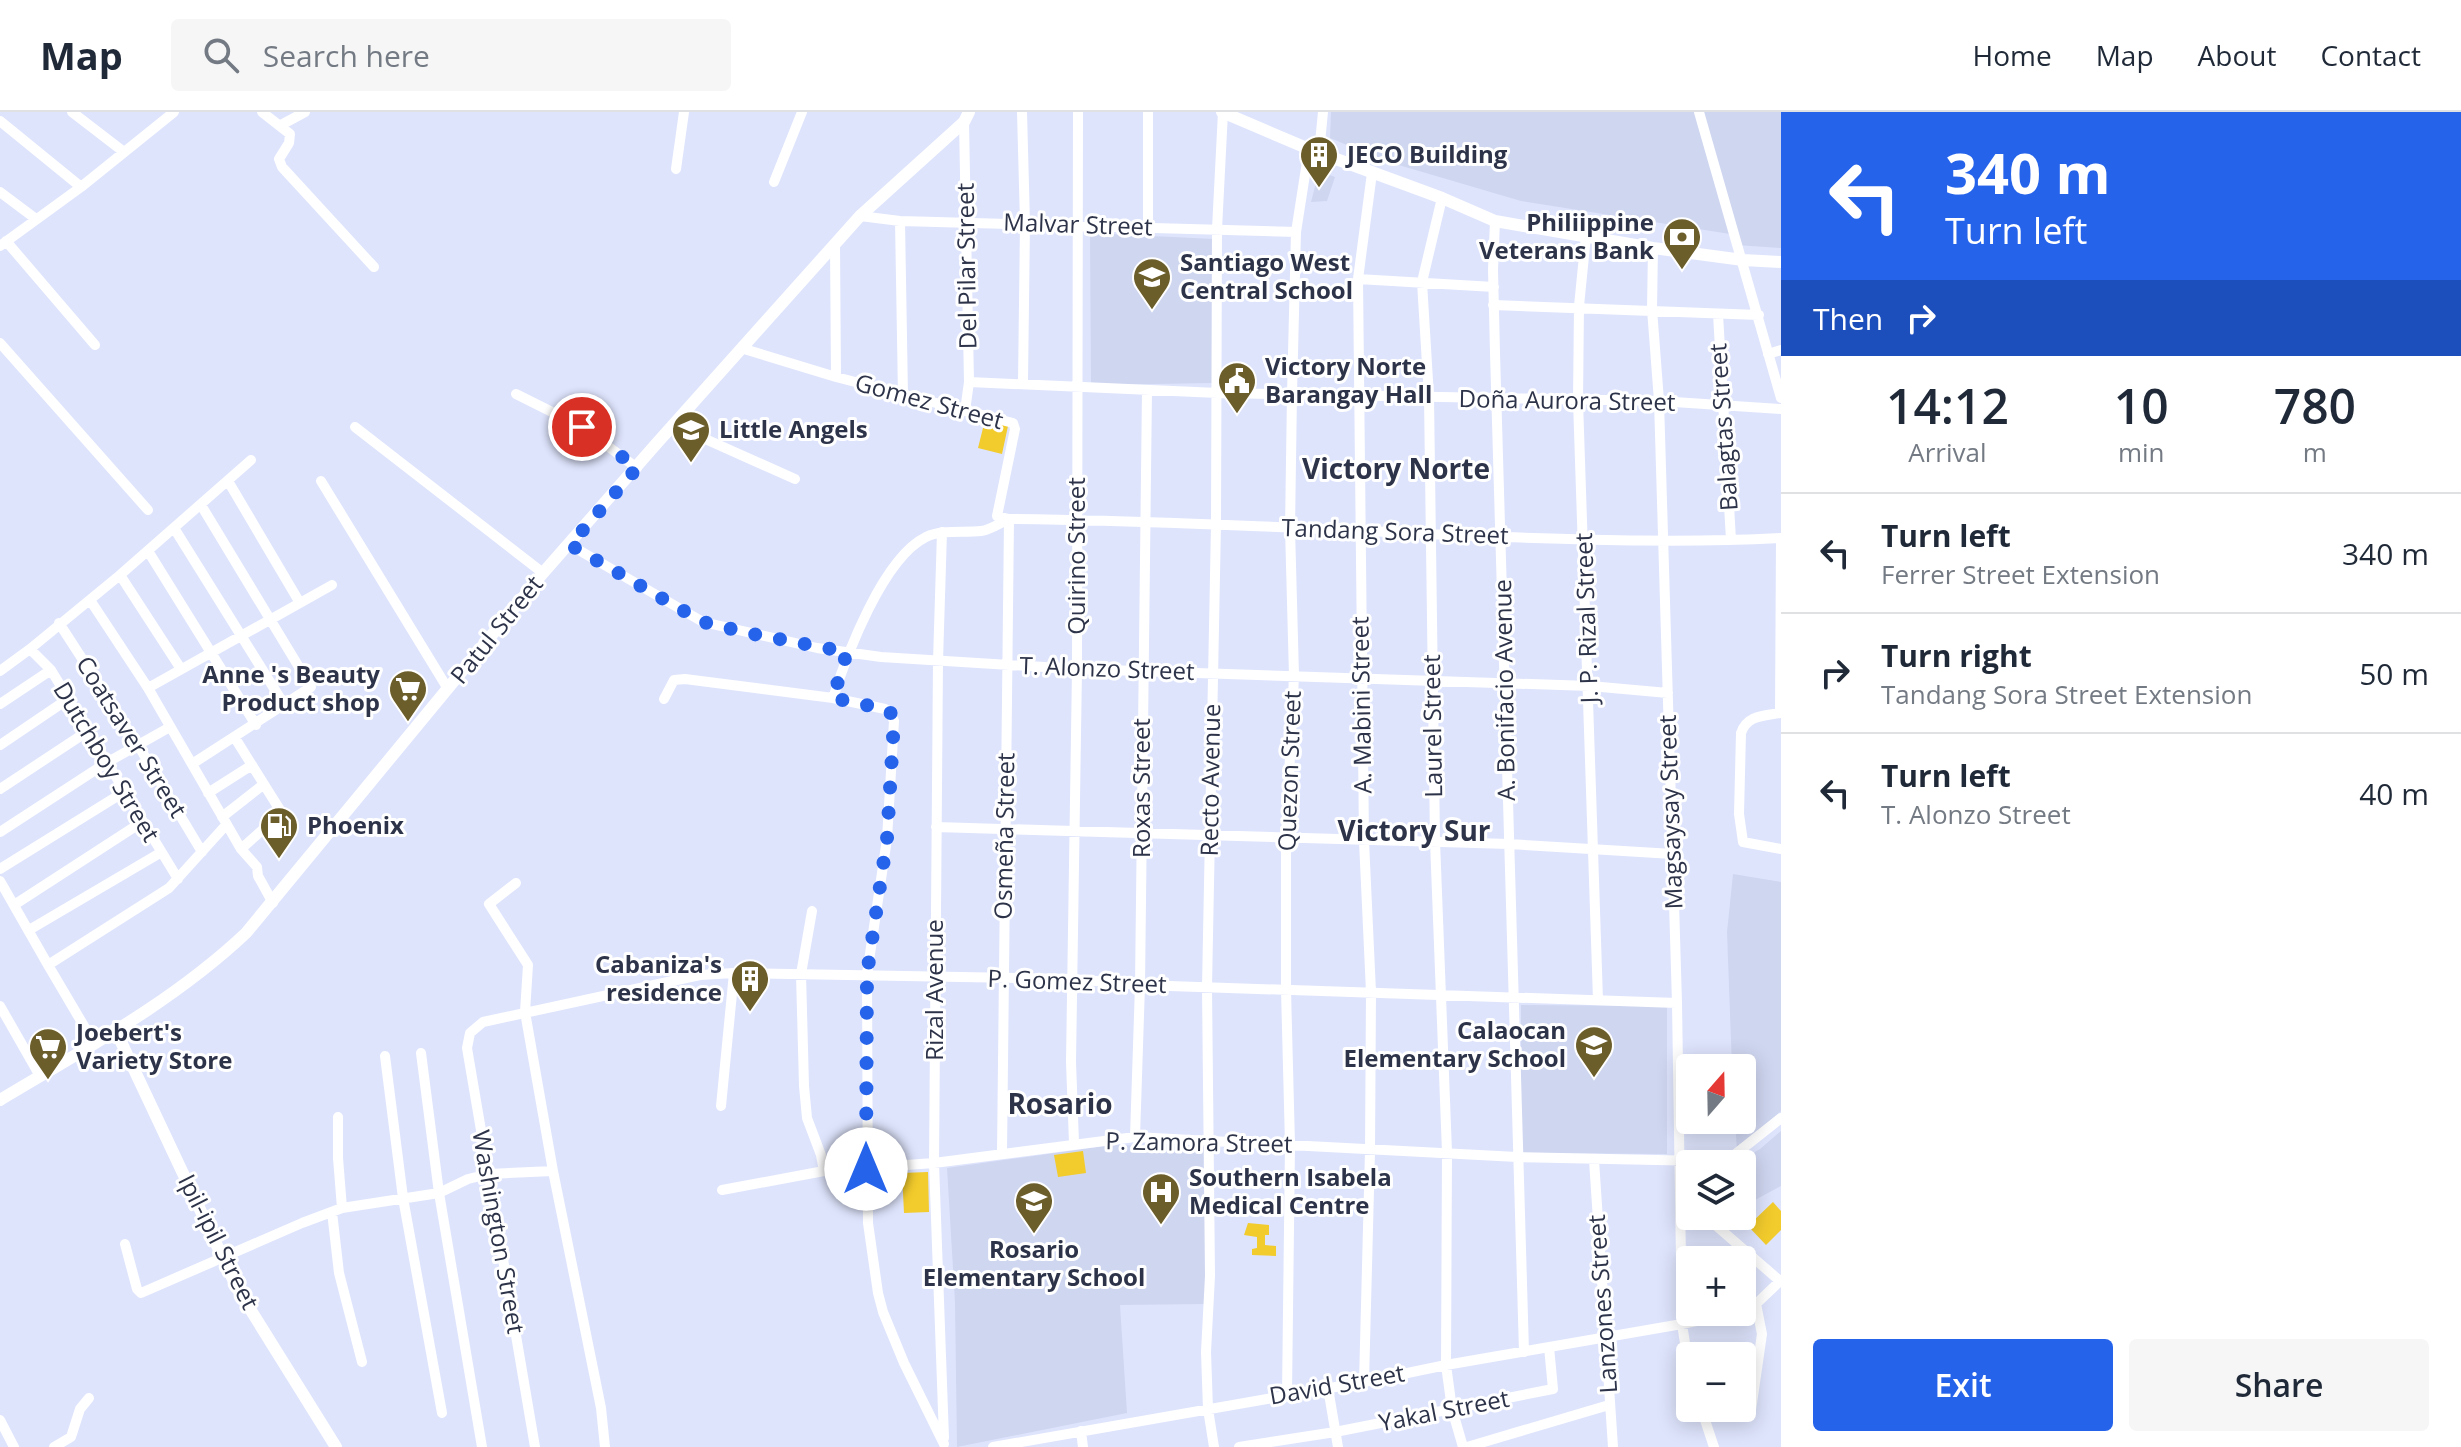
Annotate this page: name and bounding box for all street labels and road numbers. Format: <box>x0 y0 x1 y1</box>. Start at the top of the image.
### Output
street label: Del Pilar Street <box>948 183 983 349</box>
street label: Malvar Street <box>1003 204 1153 243</box>
street label: Balagtas Street <box>1700 342 1745 512</box>
street label: Gomez Street <box>852 365 1007 436</box>
street label: Doña Aurora Street <box>1458 381 1676 418</box>
street label: Quirino Street <box>1059 477 1092 635</box>
street label: Tandang Sora Street <box>1281 510 1509 551</box>
street label: J. P. Rizal Street <box>1566 532 1605 706</box>
street label: Patul Street <box>442 568 550 690</box>
street label: A. Bonifacio Avenue <box>1485 579 1522 801</box>
street label: A. Mabini Street <box>1342 616 1379 794</box>
street label: T. Alonzo Street <box>1019 648 1195 687</box>
street label: Coatsaver Street <box>69 649 195 823</box>
street label: Laurel Street <box>1414 654 1449 798</box>
street label: Dutchboy Street <box>46 675 168 847</box>
street label: Quezon Street <box>1269 690 1308 852</box>
street label: Recto Avenue <box>1192 703 1227 857</box>
street label: Magsaysay Street <box>1650 714 1689 910</box>
street label: Roxas Street <box>1124 718 1157 858</box>
street label: Osmeña Street <box>986 752 1021 920</box>
street label: Rizal Avenue <box>917 919 950 1061</box>
street label: P. Gomez Street <box>987 961 1167 1000</box>
street label: P. Zamora Street <box>1105 1123 1293 1160</box>
street label: Washington Street <box>465 1127 534 1336</box>
street label: Ipil-ipil Street <box>171 1168 267 1314</box>
street label: Lanzones Street <box>1579 1214 1624 1395</box>
street label: David Street <box>1267 1355 1407 1412</box>
street label: Yakal Street <box>1376 1381 1512 1438</box>

